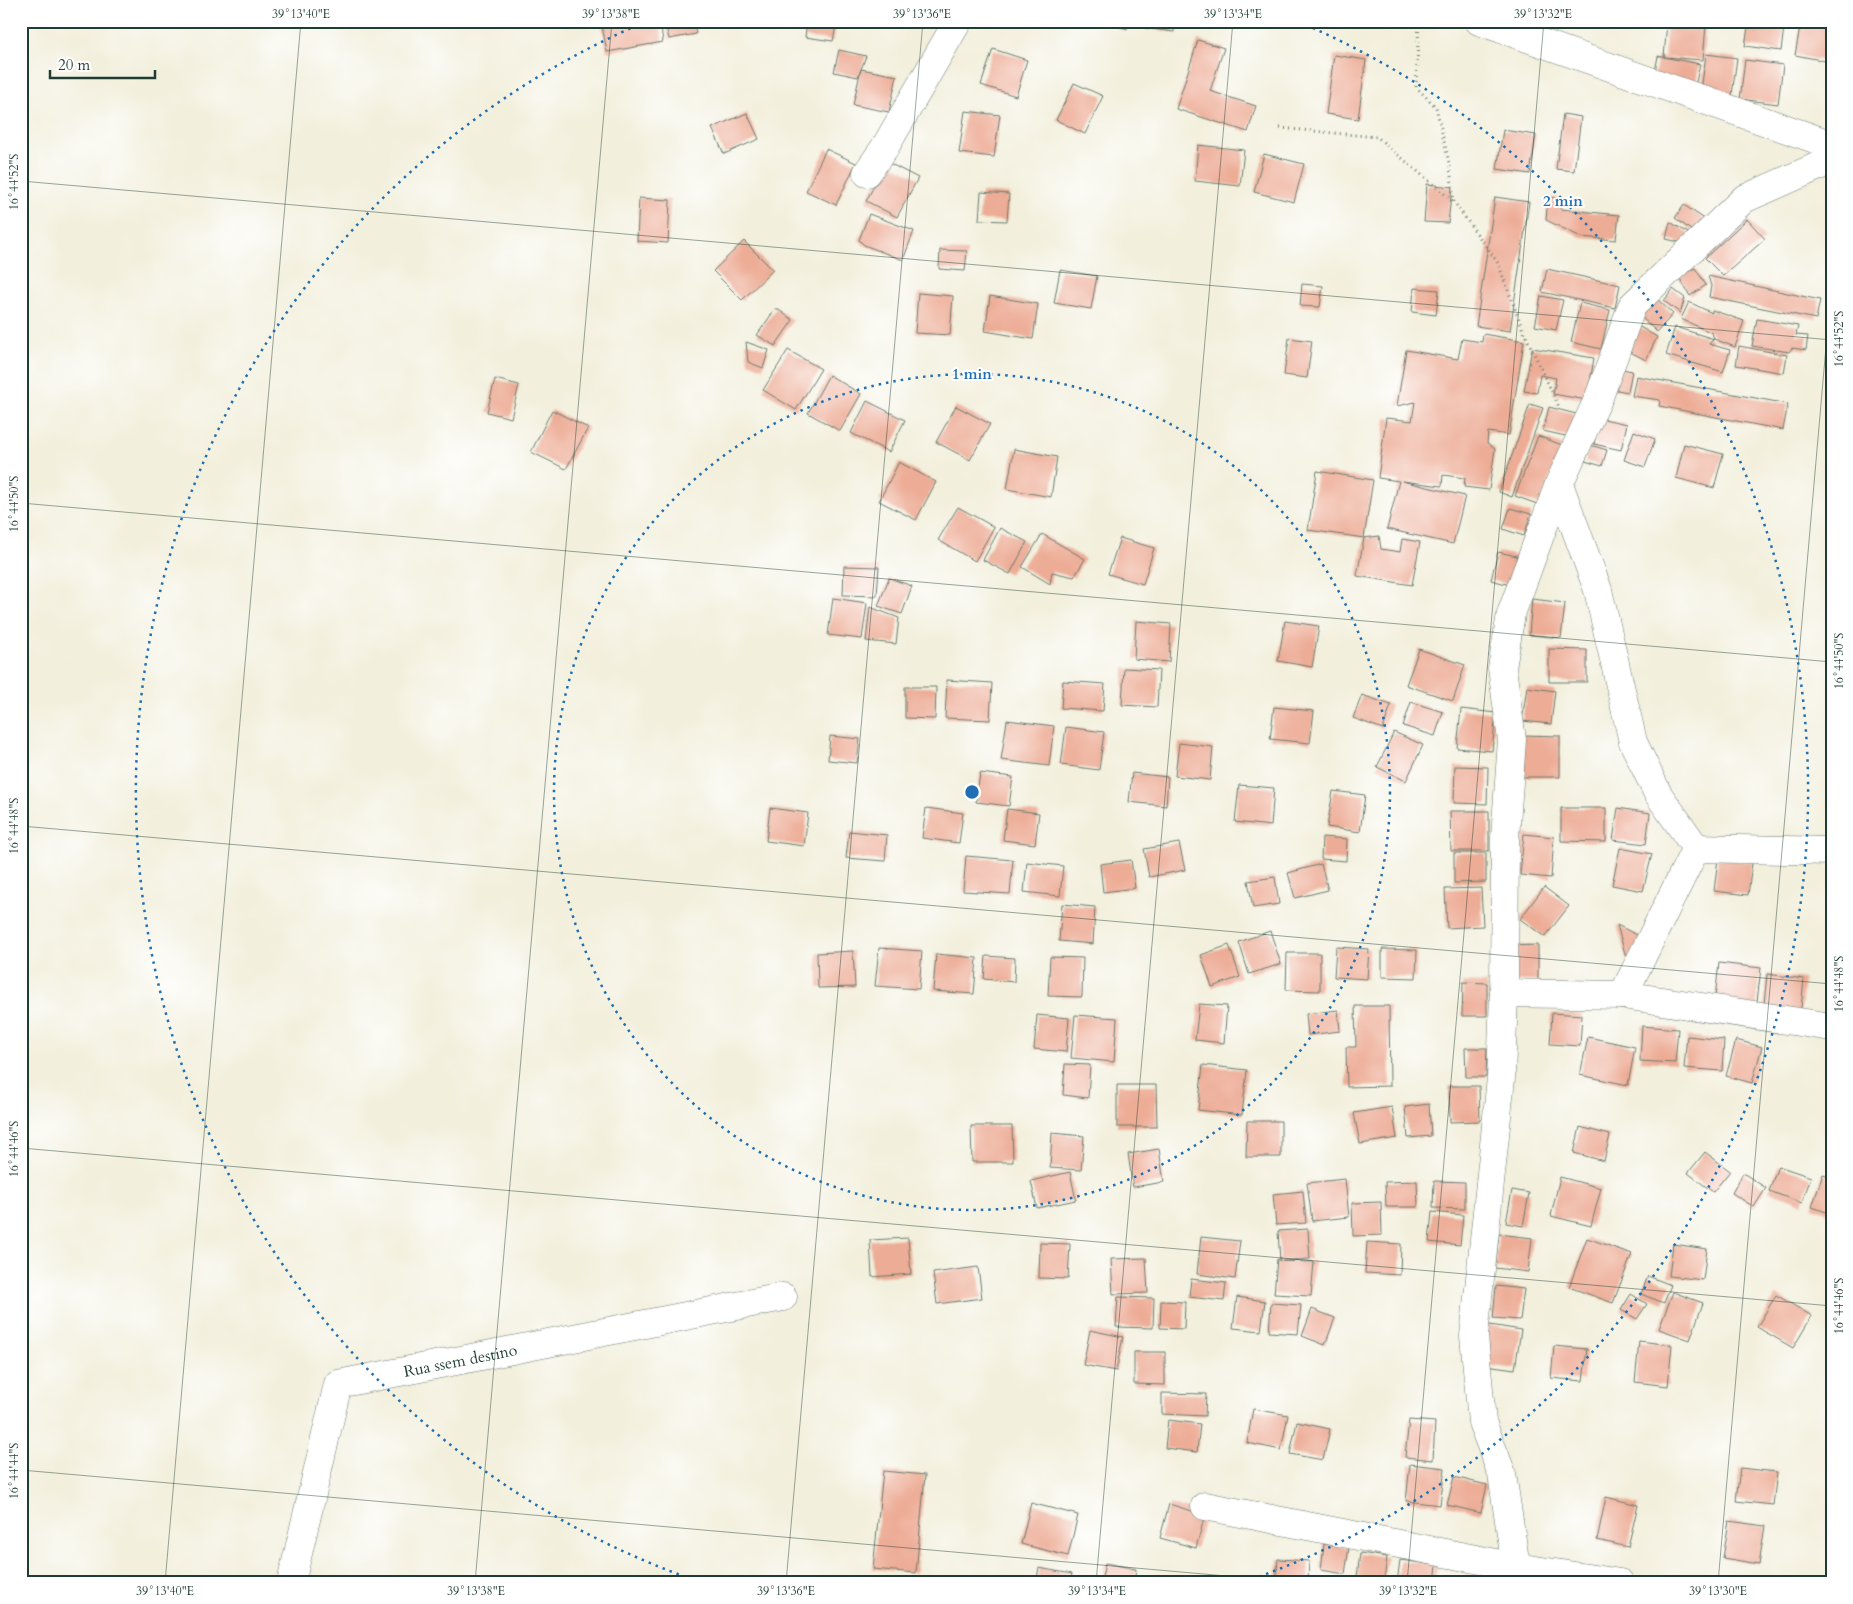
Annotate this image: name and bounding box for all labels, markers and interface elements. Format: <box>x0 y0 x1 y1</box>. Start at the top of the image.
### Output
text: 39°13'40"E <box>272 6 330 22</box>
text: 39°13'38"E <box>582 6 640 22</box>
text: 39°13'36"E <box>893 6 951 22</box>
text: 39°13'34"E <box>1204 6 1262 22</box>
text: 39°13'32"E <box>1514 6 1572 22</box>
scale bar <box>50 48 155 80</box>
text: 20 m <box>58 55 90 75</box>
text: 16°44'52"S <box>6 154 22 210</box>
text: 2 min <box>1543 191 1583 211</box>
text: 16°44'52"S <box>1831 311 1847 367</box>
text: 1 min <box>952 364 992 384</box>
text: 16°44'50"S <box>6 476 22 532</box>
text: 16°44'50"S <box>1831 633 1847 689</box>
centre of rings <box>963 783 981 801</box>
text: 16°44'48"S <box>6 798 22 854</box>
text: 16°44'48"S <box>1831 956 1847 1012</box>
text: 16°44'46"S <box>6 1121 22 1177</box>
text: 16°44'46"S <box>1831 1278 1847 1334</box>
street label: Rua ssem destino <box>402 1339 519 1383</box>
text: 16°44'44"S <box>6 1443 22 1499</box>
text: 39°13'40"E <box>136 1583 194 1599</box>
text: 39°13'38"E <box>447 1583 505 1599</box>
text: 39°13'36"E <box>757 1583 815 1599</box>
text: 39°13'34"E <box>1068 1583 1126 1599</box>
text: 39°13'32"E <box>1379 1583 1437 1599</box>
text: 39°13'30"E <box>1689 1583 1747 1599</box>

